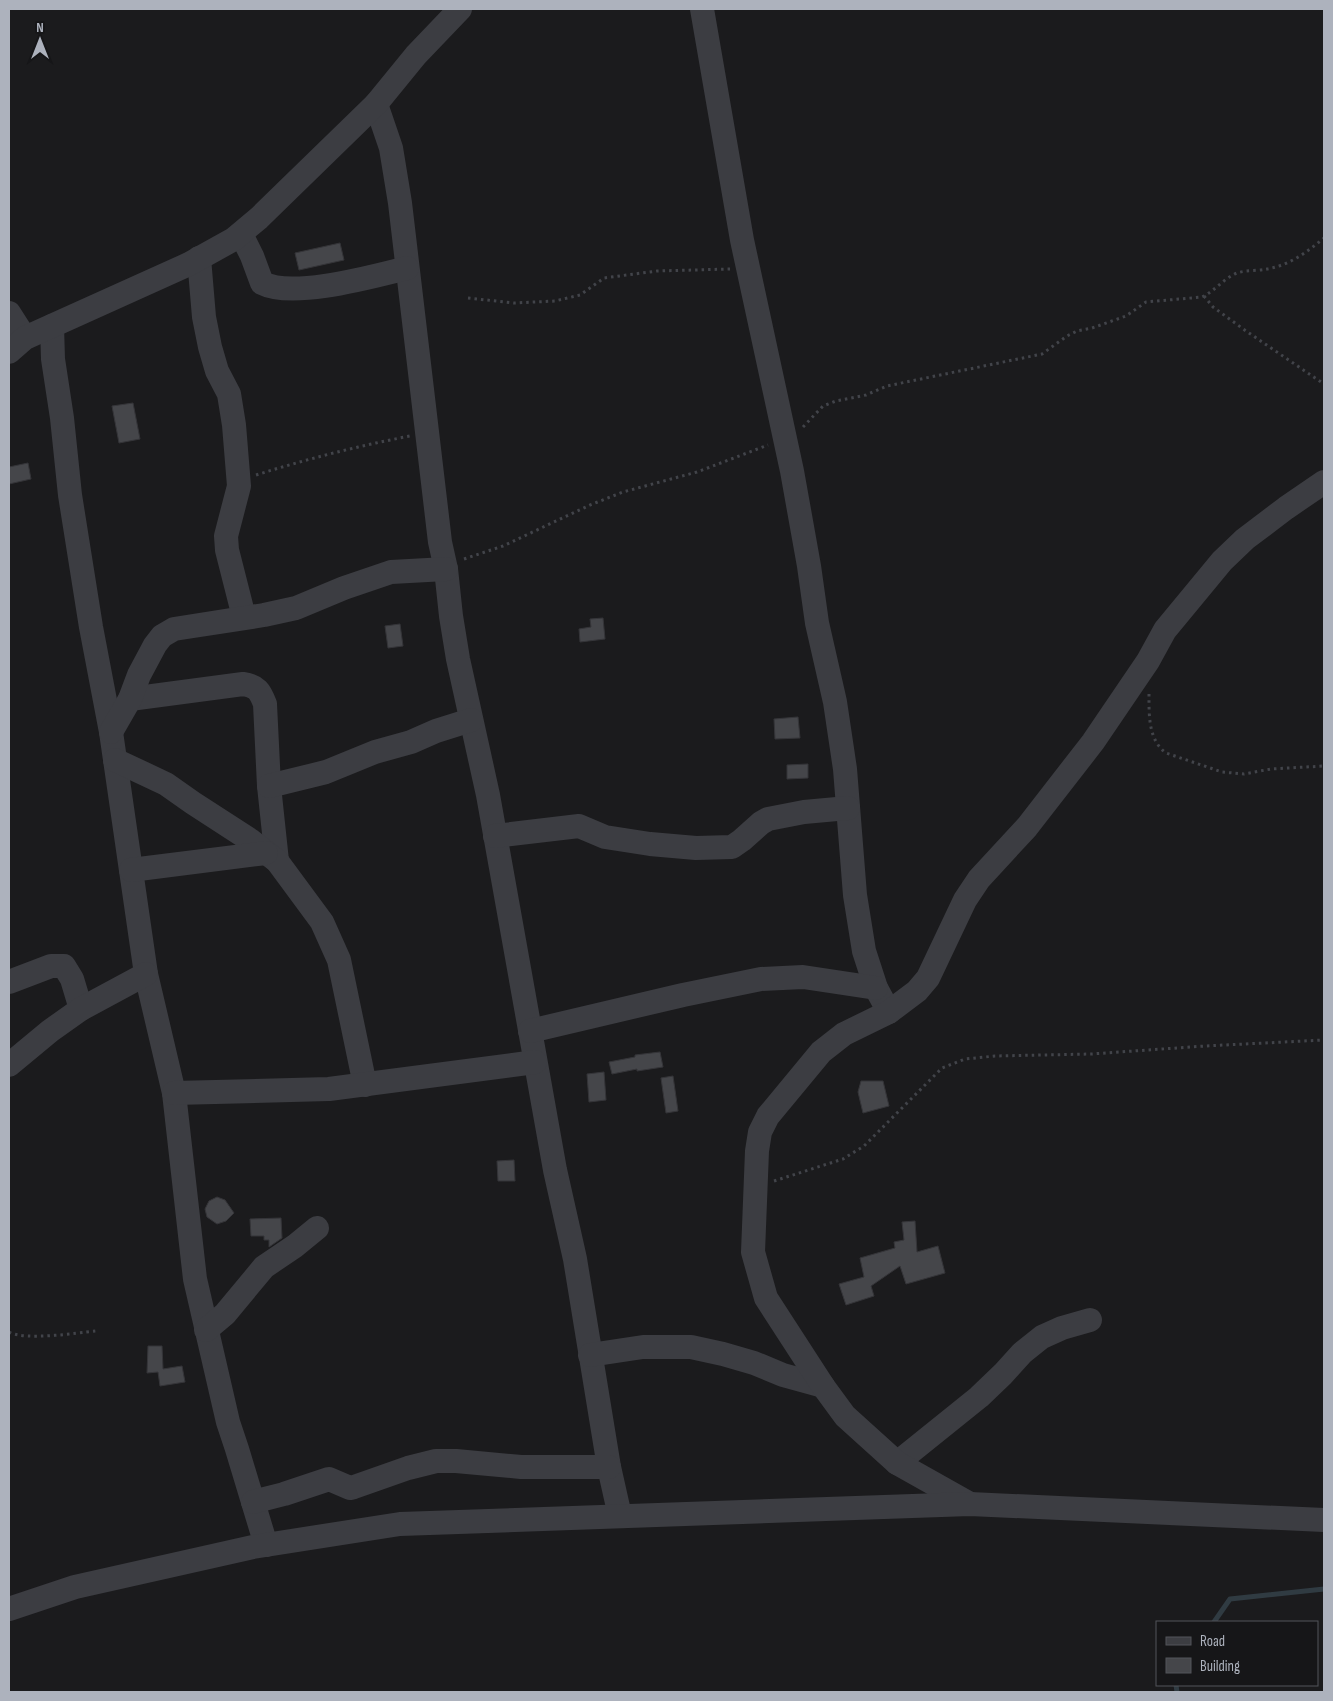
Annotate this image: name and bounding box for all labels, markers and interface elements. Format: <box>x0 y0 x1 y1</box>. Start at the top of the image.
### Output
north arrow <box>15 15 65 65</box>
text: N <box>36 19 44 36</box>
legend <box>1156 1621 1318 1686</box>
text: Road <box>1200 1632 1225 1651</box>
text: Building <box>1200 1657 1240 1676</box>

